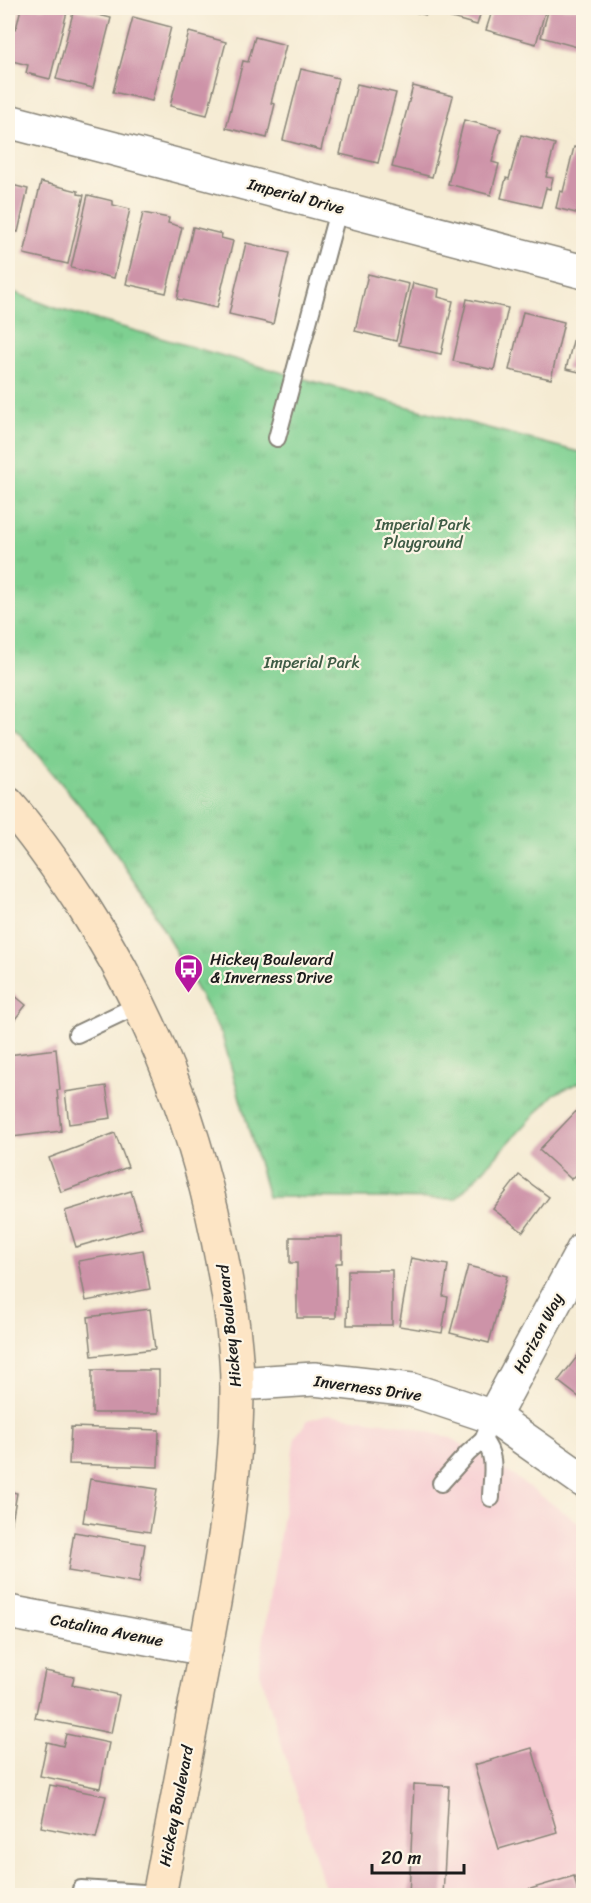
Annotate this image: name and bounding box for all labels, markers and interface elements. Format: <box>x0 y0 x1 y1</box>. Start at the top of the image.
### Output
street label: Imperial Drive <box>243 169 348 223</box>
park label: Imperial Park Playground <box>374 510 471 557</box>
park label: Imperial Park <box>263 648 360 677</box>
place label: Hickey Boulevard & Inverness Drive <box>210 945 334 992</box>
bus stop icon: Hickey Boulevard & Inverness Drive <box>173 952 205 994</box>
street label: Hickey Boulevard <box>208 1262 250 1389</box>
street label: Horizon Way <box>505 1287 572 1378</box>
street label: Inverness Drive <box>311 1366 424 1410</box>
street label: Catalina Avenue <box>48 1605 166 1655</box>
street label: Hickey Boulevard <box>150 1742 202 1869</box>
scale bar <box>372 1837 464 1875</box>
text: 20 m <box>381 1842 421 1874</box>

